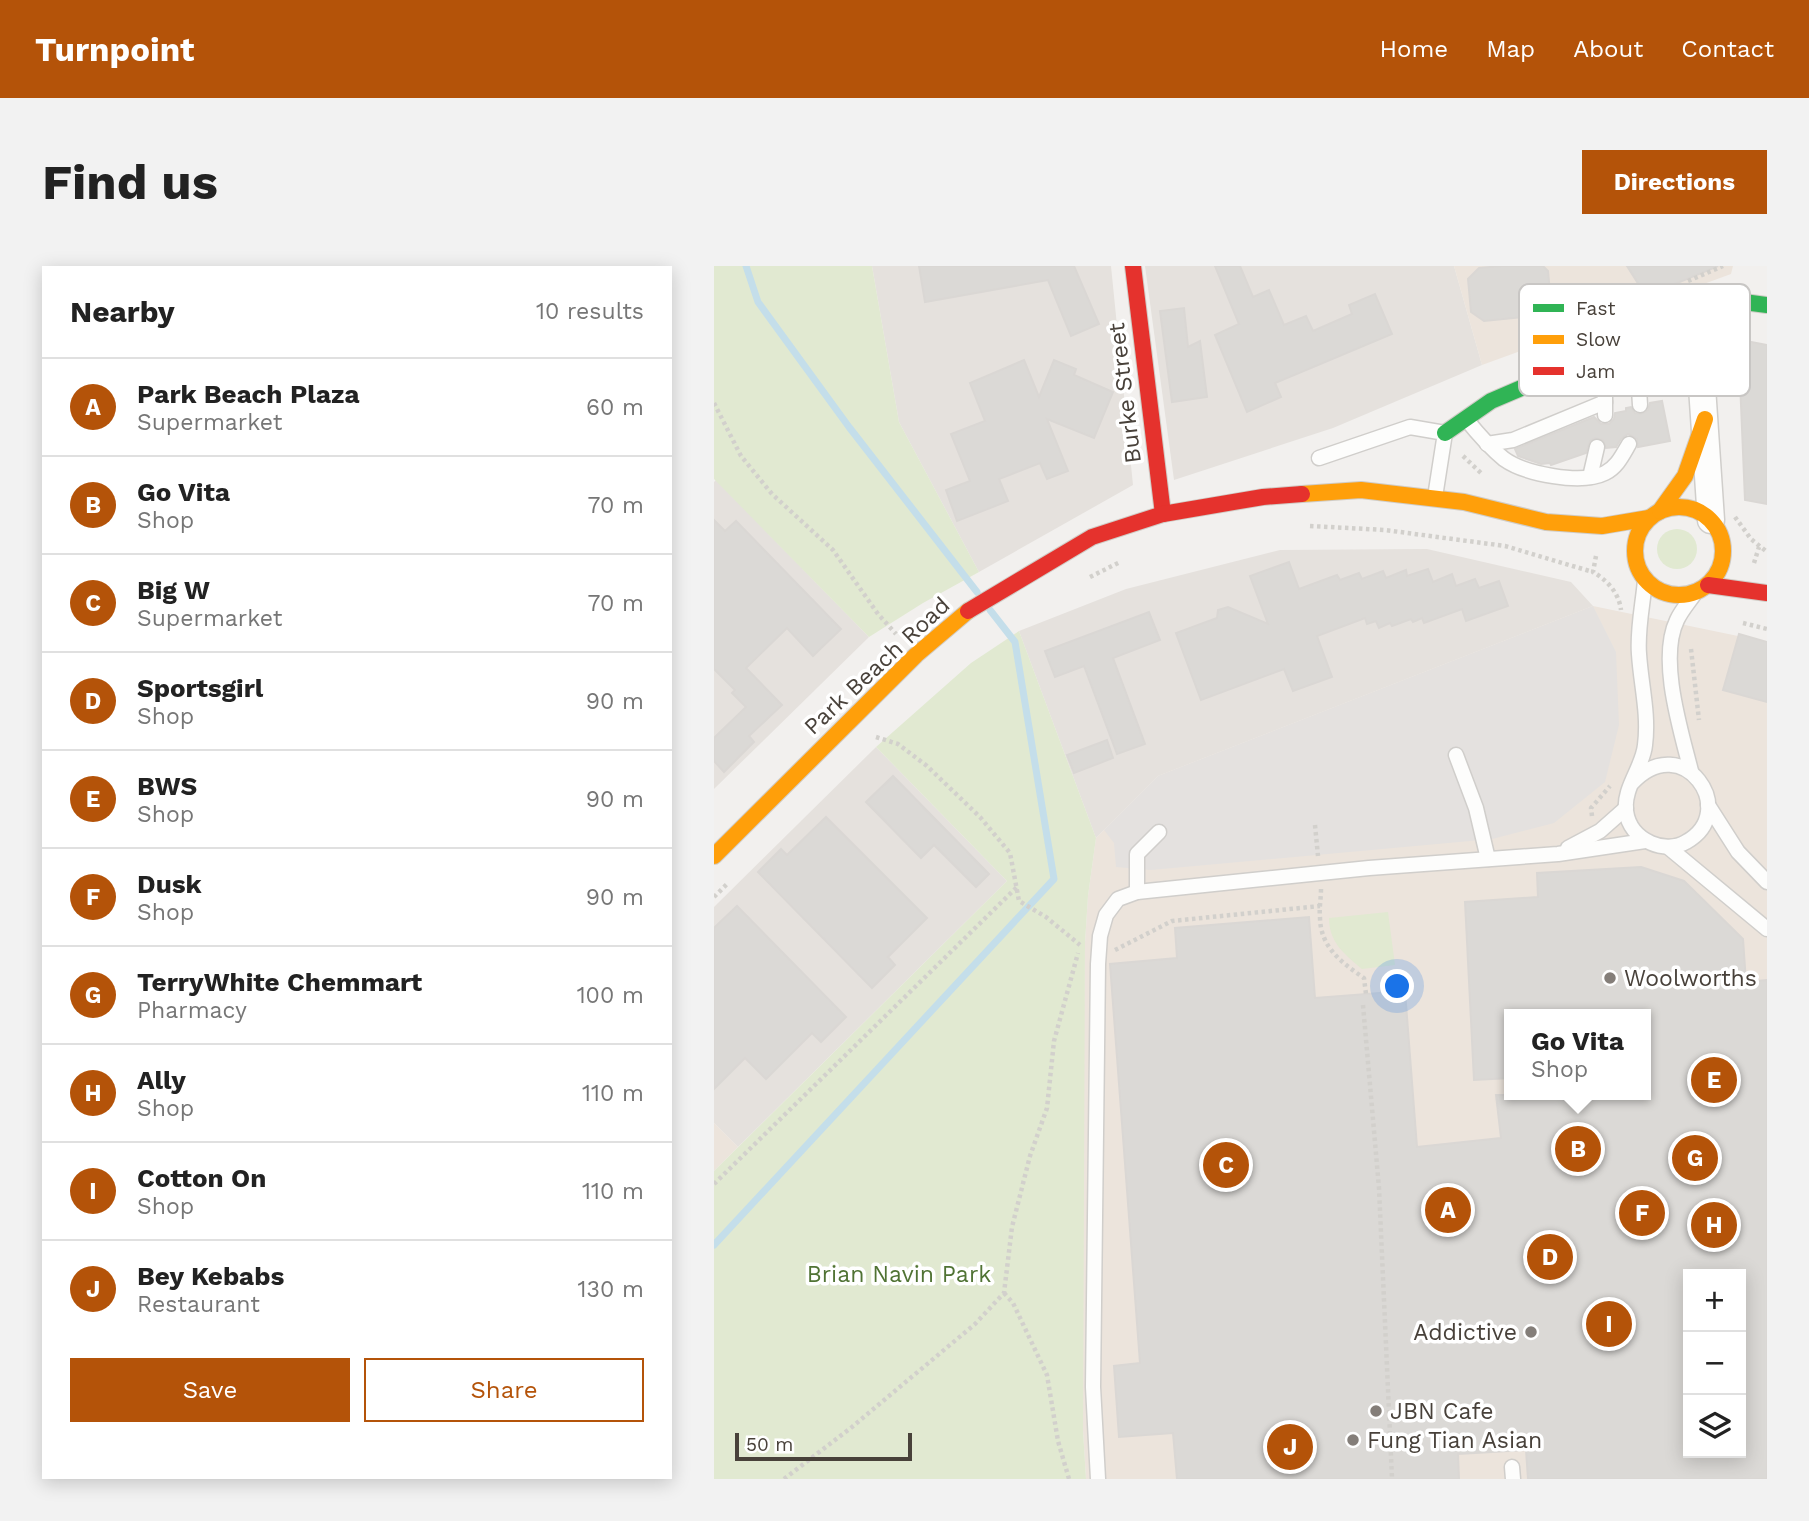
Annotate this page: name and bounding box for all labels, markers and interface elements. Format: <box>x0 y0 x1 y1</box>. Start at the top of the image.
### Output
text: Turnpoint <box>35 30 194 69</box>
text: Home <box>1380 35 1448 63</box>
text: Map <box>1486 35 1535 63</box>
text: About <box>1573 35 1643 63</box>
text: Contact <box>1681 35 1774 63</box>
button: Directions <box>1582 150 1767 214</box>
text: Find us <box>42 153 218 211</box>
legend <box>1519 284 1750 396</box>
text: Nearby <box>70 294 175 329</box>
text: Fast <box>1576 297 1615 320</box>
text: 10 results <box>536 298 644 325</box>
street label: Burke Street <box>1103 321 1147 465</box>
text: Slow <box>1576 328 1621 351</box>
text: Jam <box>1576 360 1615 383</box>
text: Park Beach Plaza <box>137 379 360 409</box>
text: A <box>85 394 101 421</box>
text: 60 m <box>586 394 644 421</box>
text: Supermarket <box>137 409 282 436</box>
text: Go Vita <box>137 477 230 507</box>
text: B <box>85 492 101 519</box>
text: 70 m <box>587 492 644 519</box>
text: Shop <box>137 507 194 534</box>
text: Big W <box>137 575 210 605</box>
text: C <box>85 590 101 617</box>
text: 70 m <box>587 590 644 617</box>
street label: Park Beach Road <box>799 592 955 740</box>
text: Supermarket <box>137 605 282 632</box>
text: Sportsgirl <box>137 673 263 703</box>
text: D <box>85 688 101 715</box>
text: 90 m <box>586 688 644 715</box>
text: Shop <box>137 703 194 730</box>
text: BWS <box>137 771 197 801</box>
text: E <box>86 786 100 813</box>
text: 90 m <box>586 786 644 813</box>
text: Shop <box>137 801 194 828</box>
text: Dusk <box>137 869 202 899</box>
text: F <box>86 884 100 911</box>
text: 90 m <box>586 884 644 911</box>
text: Shop <box>137 899 194 926</box>
place label: Woolworths <box>1624 965 1757 992</box>
text: TerryWhite Chemmart <box>137 967 422 997</box>
your location <box>1380 969 1414 1003</box>
marker: Woolworths <box>1602 970 1618 986</box>
text: G <box>85 982 101 1009</box>
text: 100 m <box>577 982 644 1009</box>
text: Pharmacy <box>137 997 247 1024</box>
popup <box>1504 1009 1651 1100</box>
text: Go Vita <box>1531 1026 1624 1056</box>
pin: E <box>1691 1054 1737 1106</box>
text: Shop <box>1531 1056 1588 1083</box>
text: Ally <box>137 1065 186 1095</box>
text: H <box>84 1080 102 1107</box>
text: 110 m <box>582 1080 644 1107</box>
text: Shop <box>137 1095 194 1122</box>
pin: B <box>1555 1123 1601 1175</box>
pin: G <box>1672 1132 1718 1184</box>
pin: C <box>1203 1139 1249 1191</box>
text: Cotton On <box>137 1163 266 1193</box>
text: I <box>89 1178 97 1205</box>
text: 110 m <box>582 1178 644 1205</box>
pin: A <box>1425 1184 1471 1236</box>
pin: F <box>1619 1187 1665 1239</box>
text: Shop <box>137 1193 194 1220</box>
pin: H <box>1691 1199 1737 1251</box>
pin: D <box>1527 1231 1573 1283</box>
text: Bey Kebabs <box>137 1261 284 1291</box>
park label: Brian Navin Park <box>807 1261 991 1288</box>
map controls <box>1683 1269 1746 1458</box>
button: + <box>1683 1269 1746 1332</box>
text: J <box>86 1276 100 1303</box>
text: 130 m <box>578 1276 644 1303</box>
text: Restaurant <box>137 1291 260 1318</box>
pin: I <box>1586 1298 1632 1350</box>
place label: Addictive <box>1413 1319 1517 1346</box>
marker: Addictive <box>1523 1324 1539 1340</box>
button: − <box>1683 1332 1746 1395</box>
button: Save <box>70 1358 350 1422</box>
button: Share <box>364 1358 644 1422</box>
button: layers <box>1683 1395 1746 1458</box>
place label: JBN Cafe <box>1390 1398 1493 1425</box>
marker: JBN Cafe <box>1368 1403 1384 1419</box>
pin: J <box>1267 1421 1313 1473</box>
place label: Fung Tian Asian <box>1367 1427 1542 1454</box>
scale bar <box>735 1430 912 1462</box>
marker: Fung Tian Asian <box>1345 1432 1361 1448</box>
text: 50 m <box>746 1433 793 1456</box>

